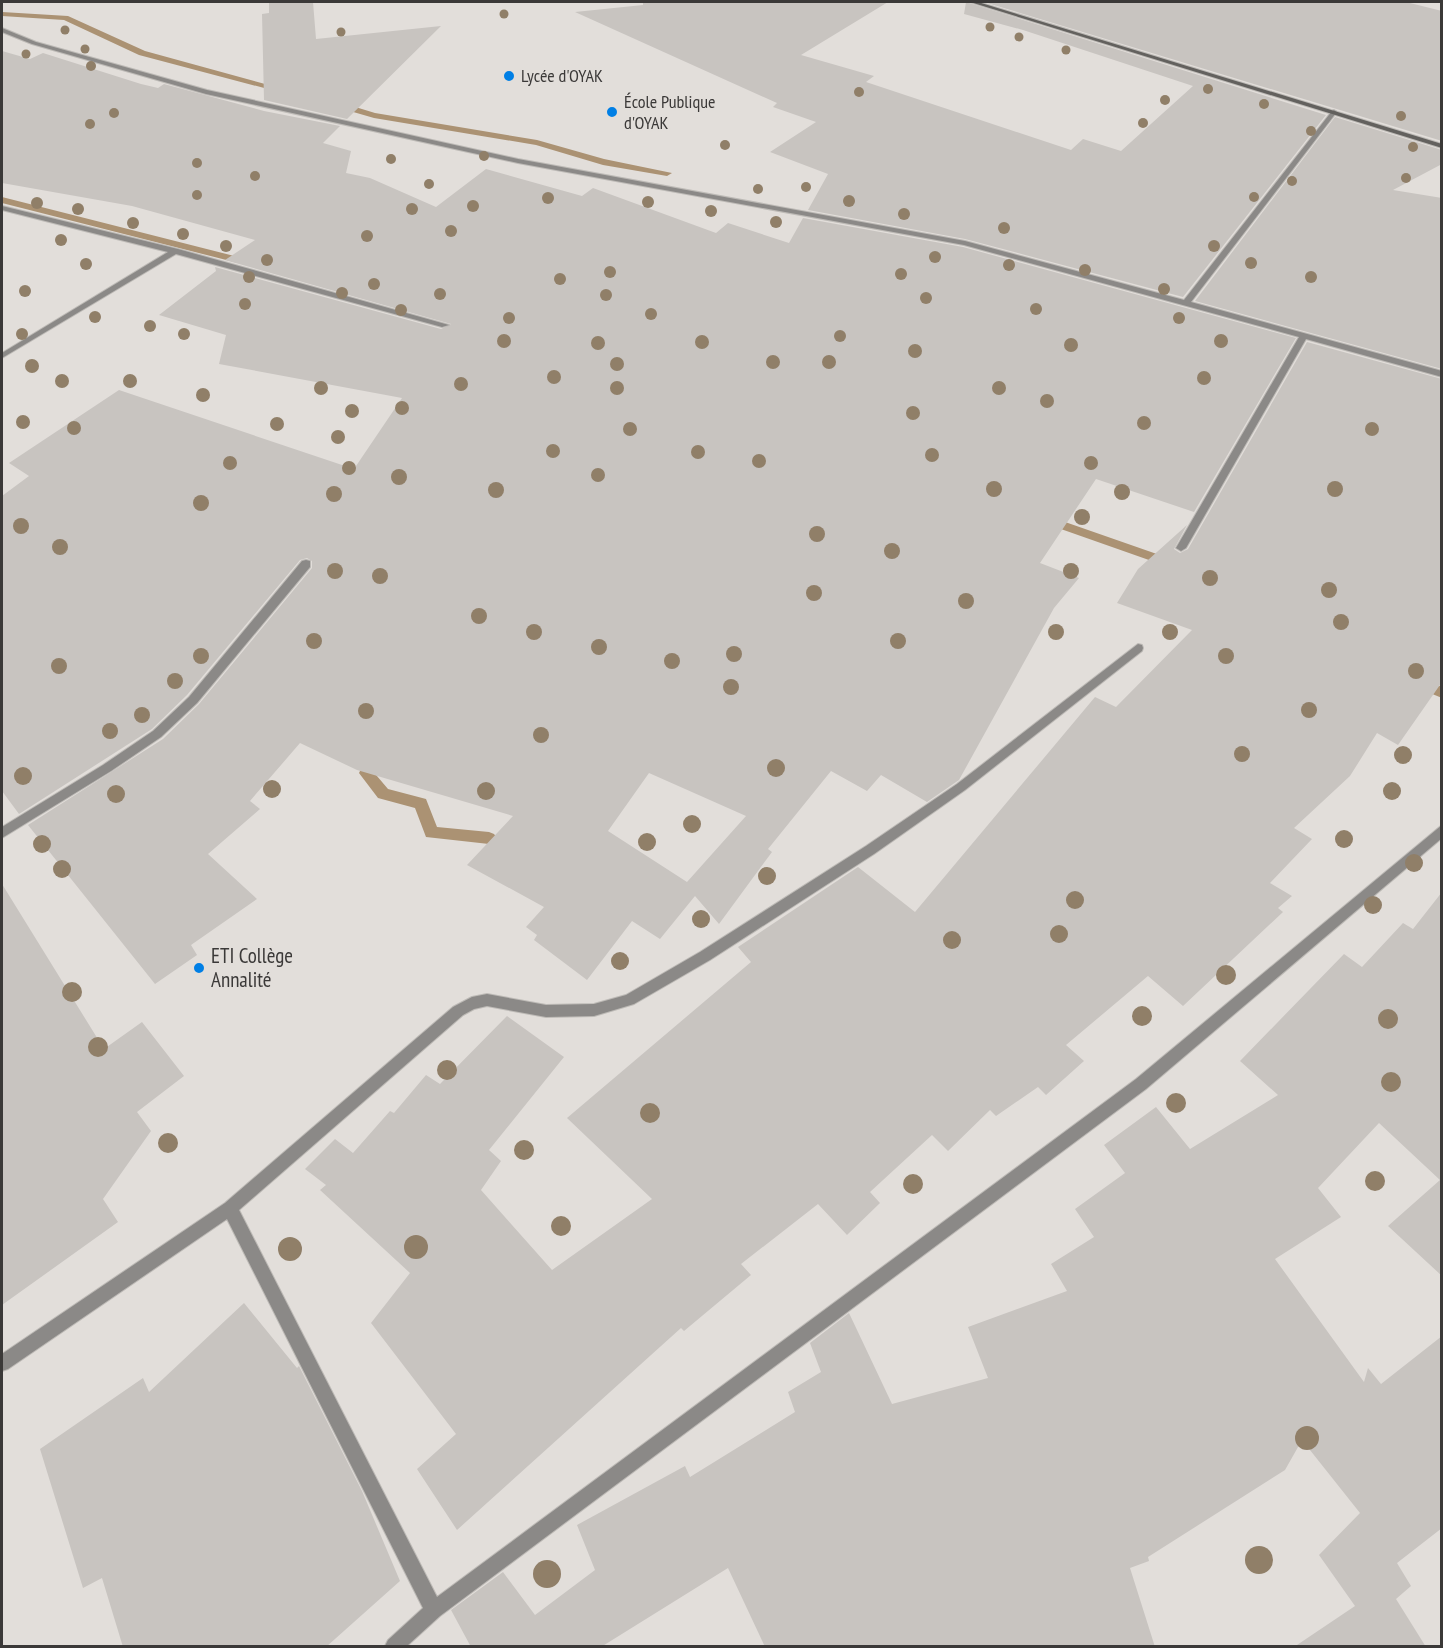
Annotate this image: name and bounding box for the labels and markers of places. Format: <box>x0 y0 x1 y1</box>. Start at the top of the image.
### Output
place label: Lycée d'OYAK <box>521 64 603 87</box>
marker: Lycée d'OYAK <box>502 69 516 83</box>
place label: École Publique d'OYAK <box>624 90 715 134</box>
marker: École Publique d'OYAK <box>605 105 619 119</box>
place label: ETI Collège Annalité <box>211 942 293 993</box>
marker: ETI Collège Annalité <box>192 961 206 975</box>

